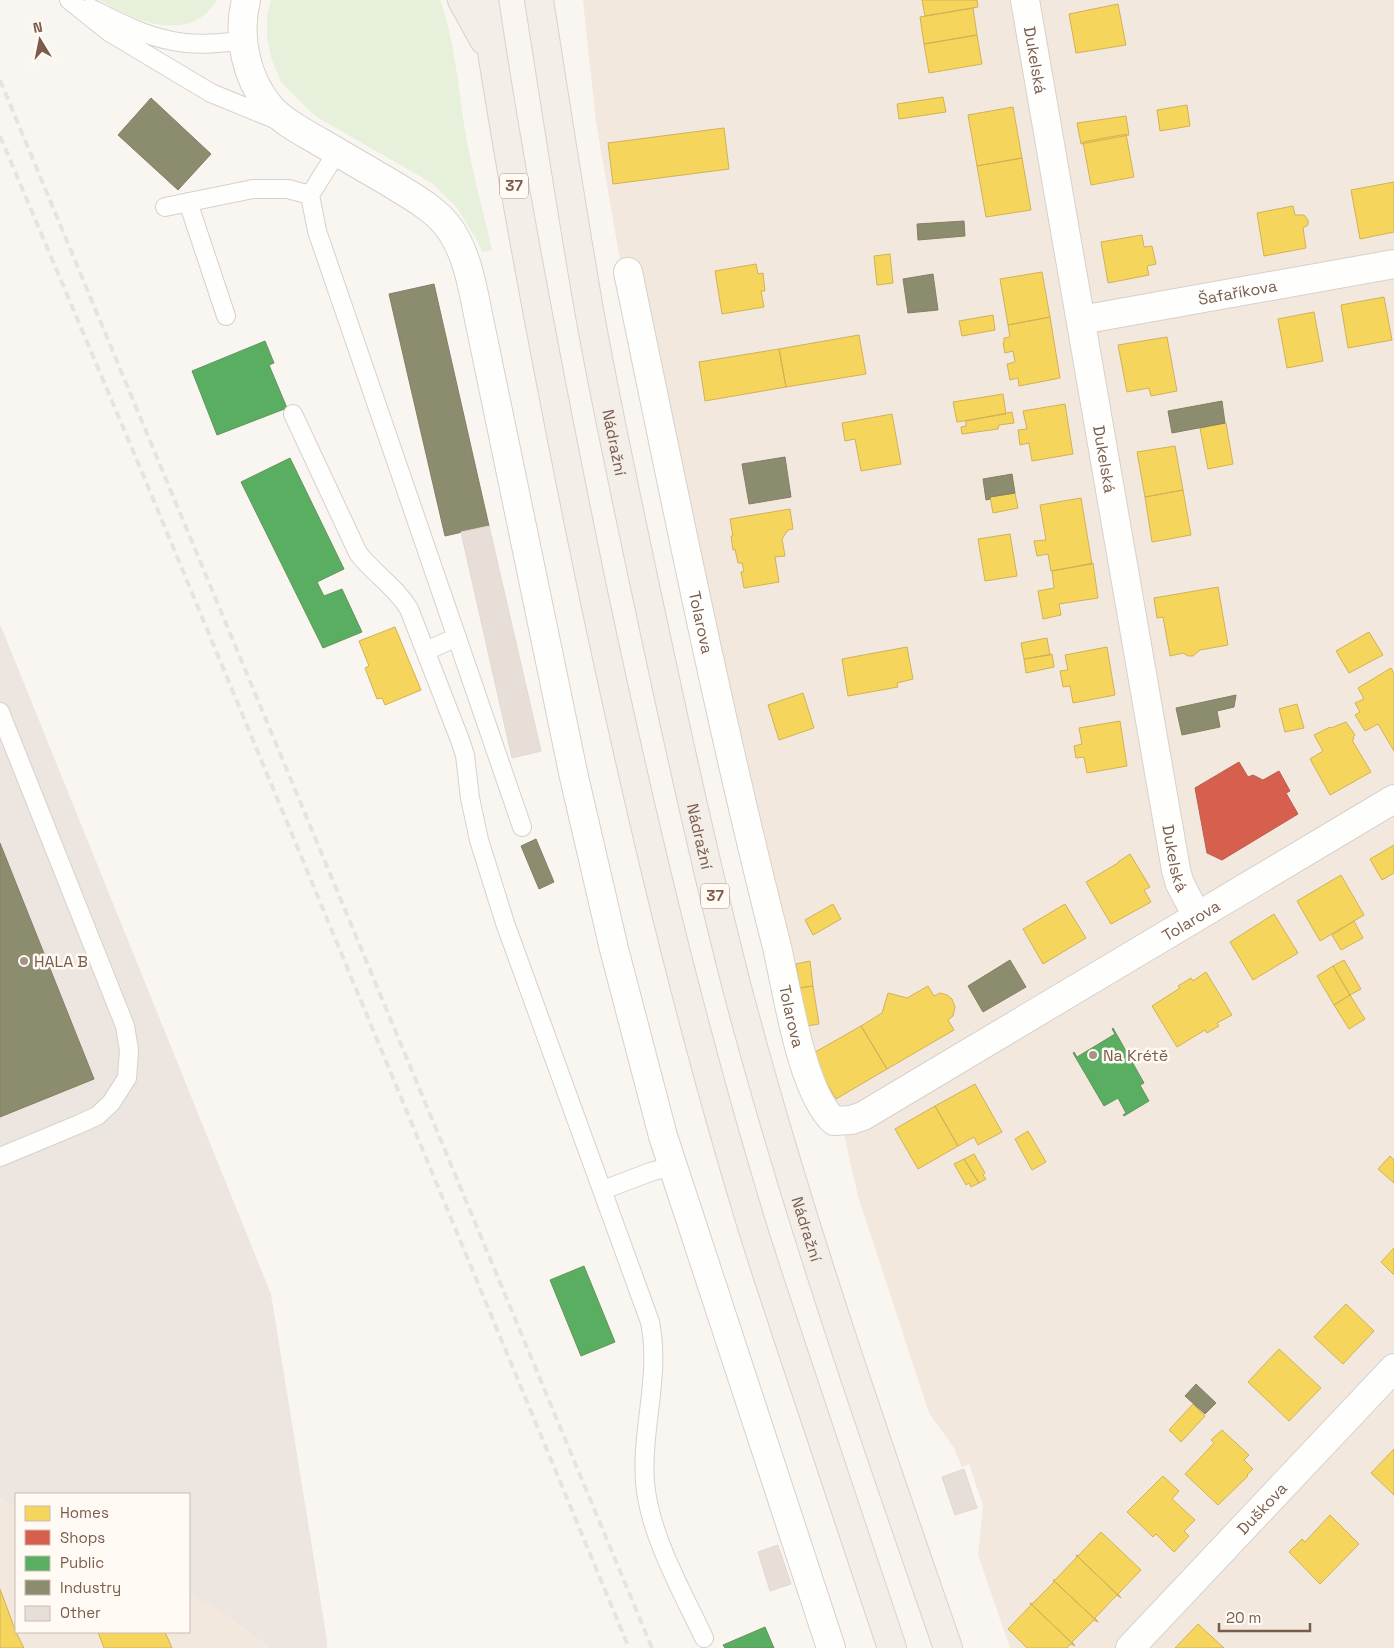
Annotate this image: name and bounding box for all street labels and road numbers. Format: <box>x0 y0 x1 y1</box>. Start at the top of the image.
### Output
street label: Dukelská <box>1019 25 1051 96</box>
road number: 37 <box>500 174 528 198</box>
street label: Šafaříkova <box>1196 275 1279 310</box>
street label: Nádražní <box>597 408 631 478</box>
street label: Dukelská <box>1088 424 1120 495</box>
street label: Tolarova <box>684 589 718 656</box>
street label: Nádražní <box>682 802 717 872</box>
street label: Dukelská <box>1157 823 1192 896</box>
road number: 37 <box>701 884 729 908</box>
street label: Tolarova <box>1158 895 1224 946</box>
street label: Tolarova <box>774 983 809 1050</box>
street label: Nádražní <box>786 1194 827 1264</box>
street label: Duškova <box>1232 1478 1292 1539</box>

